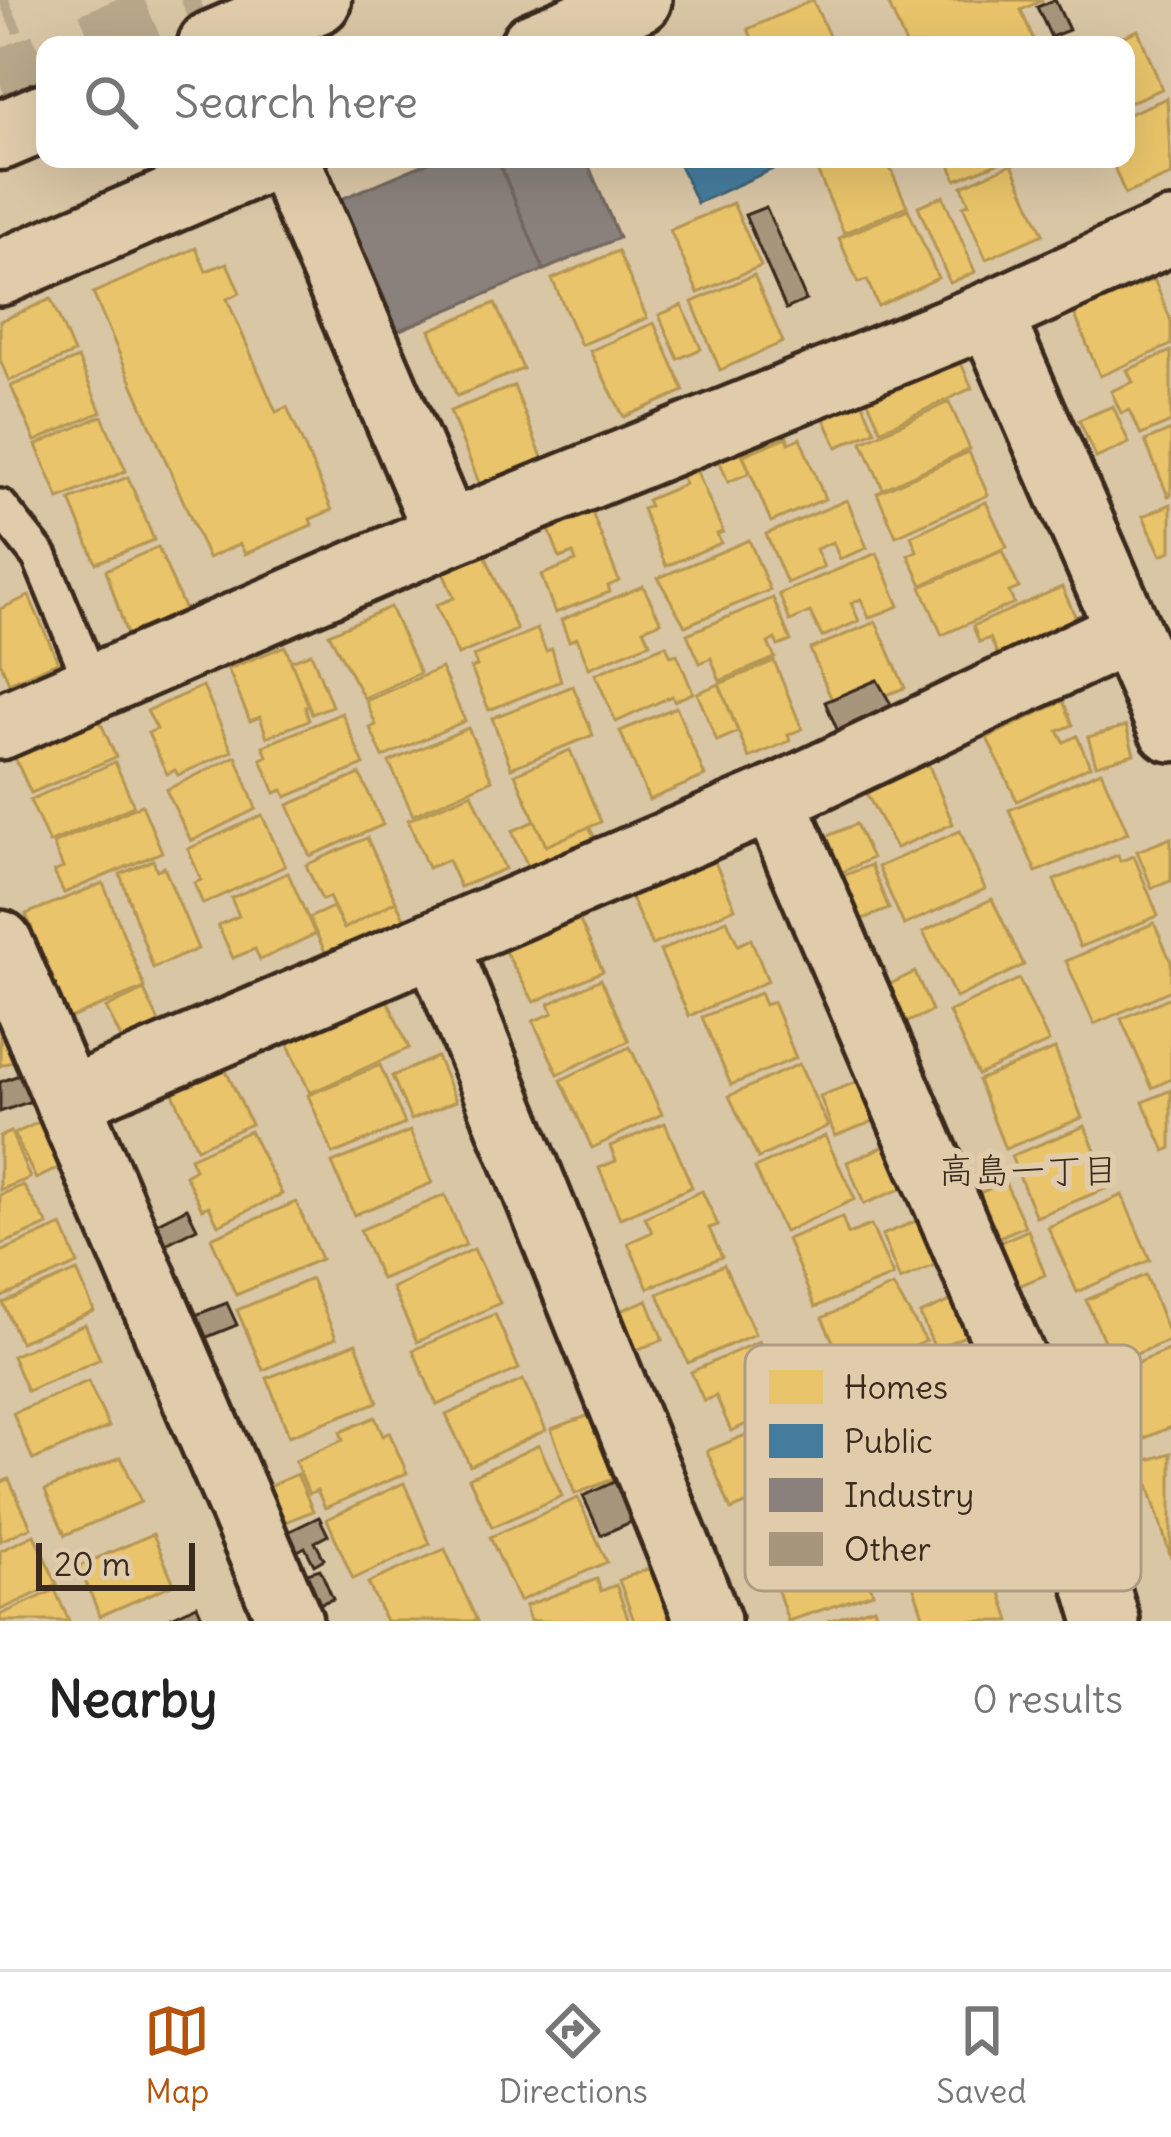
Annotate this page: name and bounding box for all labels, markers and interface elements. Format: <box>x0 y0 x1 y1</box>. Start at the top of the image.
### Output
search box <box>36 36 1135 168</box>
icon: search <box>78 69 144 135</box>
text: Search here <box>174 74 418 130</box>
district label: 高島一丁目 <box>938 1148 1118 1193</box>
legend <box>745 1345 1141 1591</box>
text: Homes <box>844 1366 948 1408</box>
text: Public <box>844 1420 933 1462</box>
text: Industry <box>844 1474 974 1516</box>
text: Other <box>844 1528 931 1570</box>
scale bar <box>36 1537 195 1590</box>
text: 20 m <box>54 1543 131 1585</box>
text: Nearby <box>48 1667 217 1731</box>
text: 0 results <box>972 1675 1123 1724</box>
tab: Map <box>144 1998 210 2112</box>
tab: Directions <box>499 1998 648 2112</box>
tab: Saved <box>936 1998 1027 2112</box>

